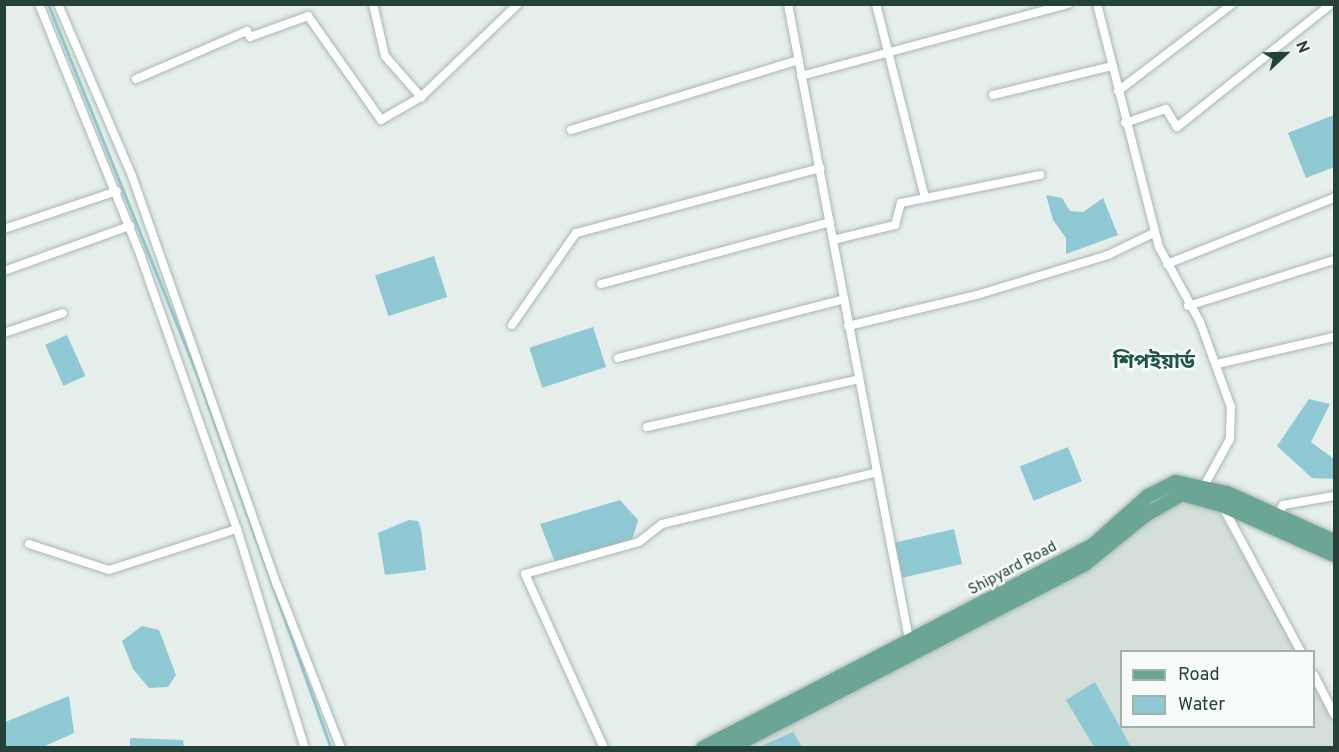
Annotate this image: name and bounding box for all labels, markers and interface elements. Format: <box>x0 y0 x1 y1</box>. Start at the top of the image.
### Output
north arrow <box>1255 24 1315 84</box>
text: N <box>1290 38 1313 56</box>
district label: শিপইয়ার্ড <box>1113 350 1195 376</box>
street label: Shipyard Road <box>966 538 1060 600</box>
legend <box>1120 650 1315 728</box>
text: Road <box>1178 664 1220 687</box>
text: Water <box>1178 694 1225 717</box>

